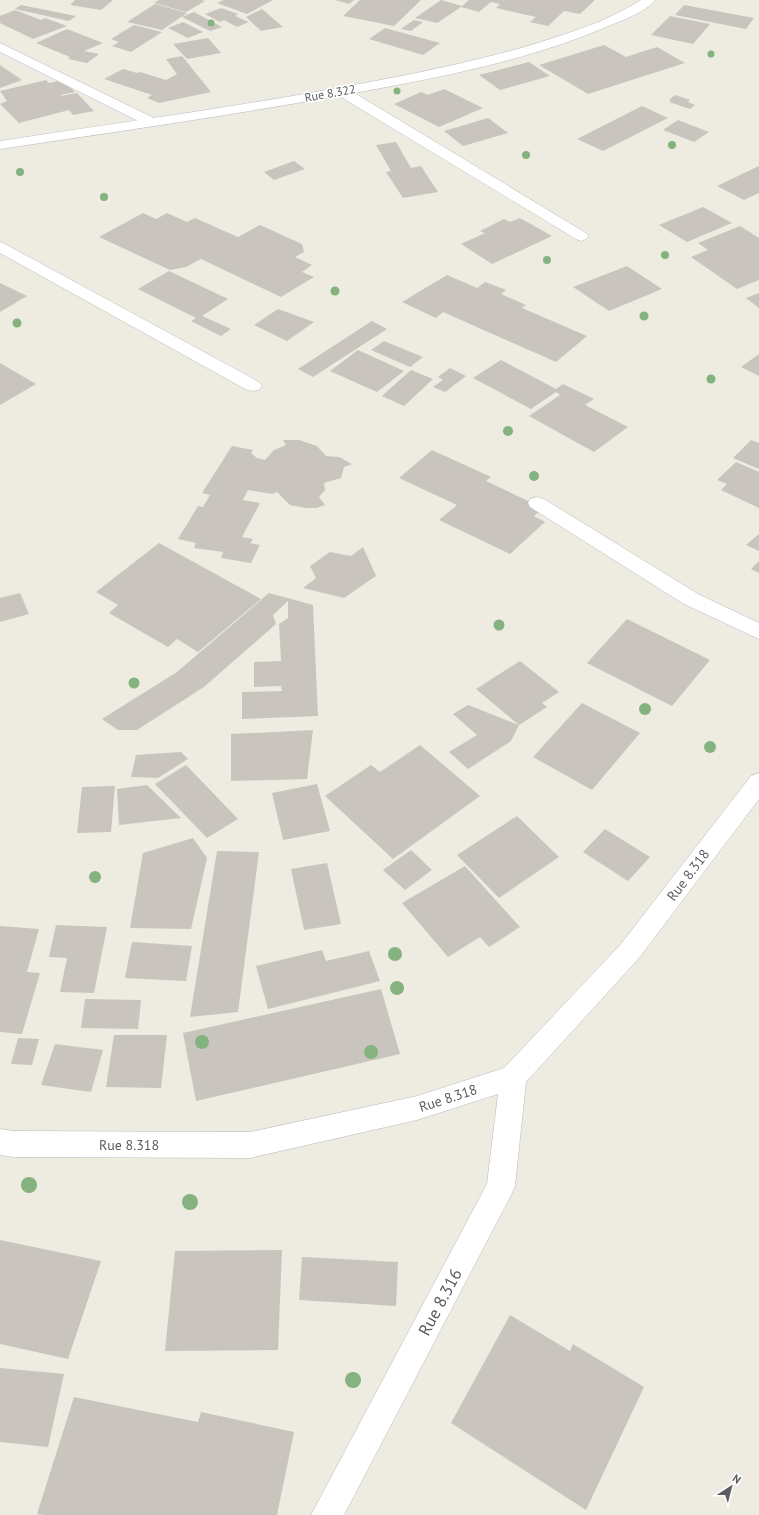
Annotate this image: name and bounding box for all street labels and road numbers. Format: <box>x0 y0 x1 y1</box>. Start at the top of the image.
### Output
street label: Rue 8.322 <box>303 81 357 105</box>
street label: Rue 8.318 <box>663 846 713 904</box>
street label: Rue 8.318 <box>417 1080 479 1116</box>
street label: Rue 8.318 <box>99 1136 159 1154</box>
street label: Rue 8.316 <box>413 1265 467 1339</box>

